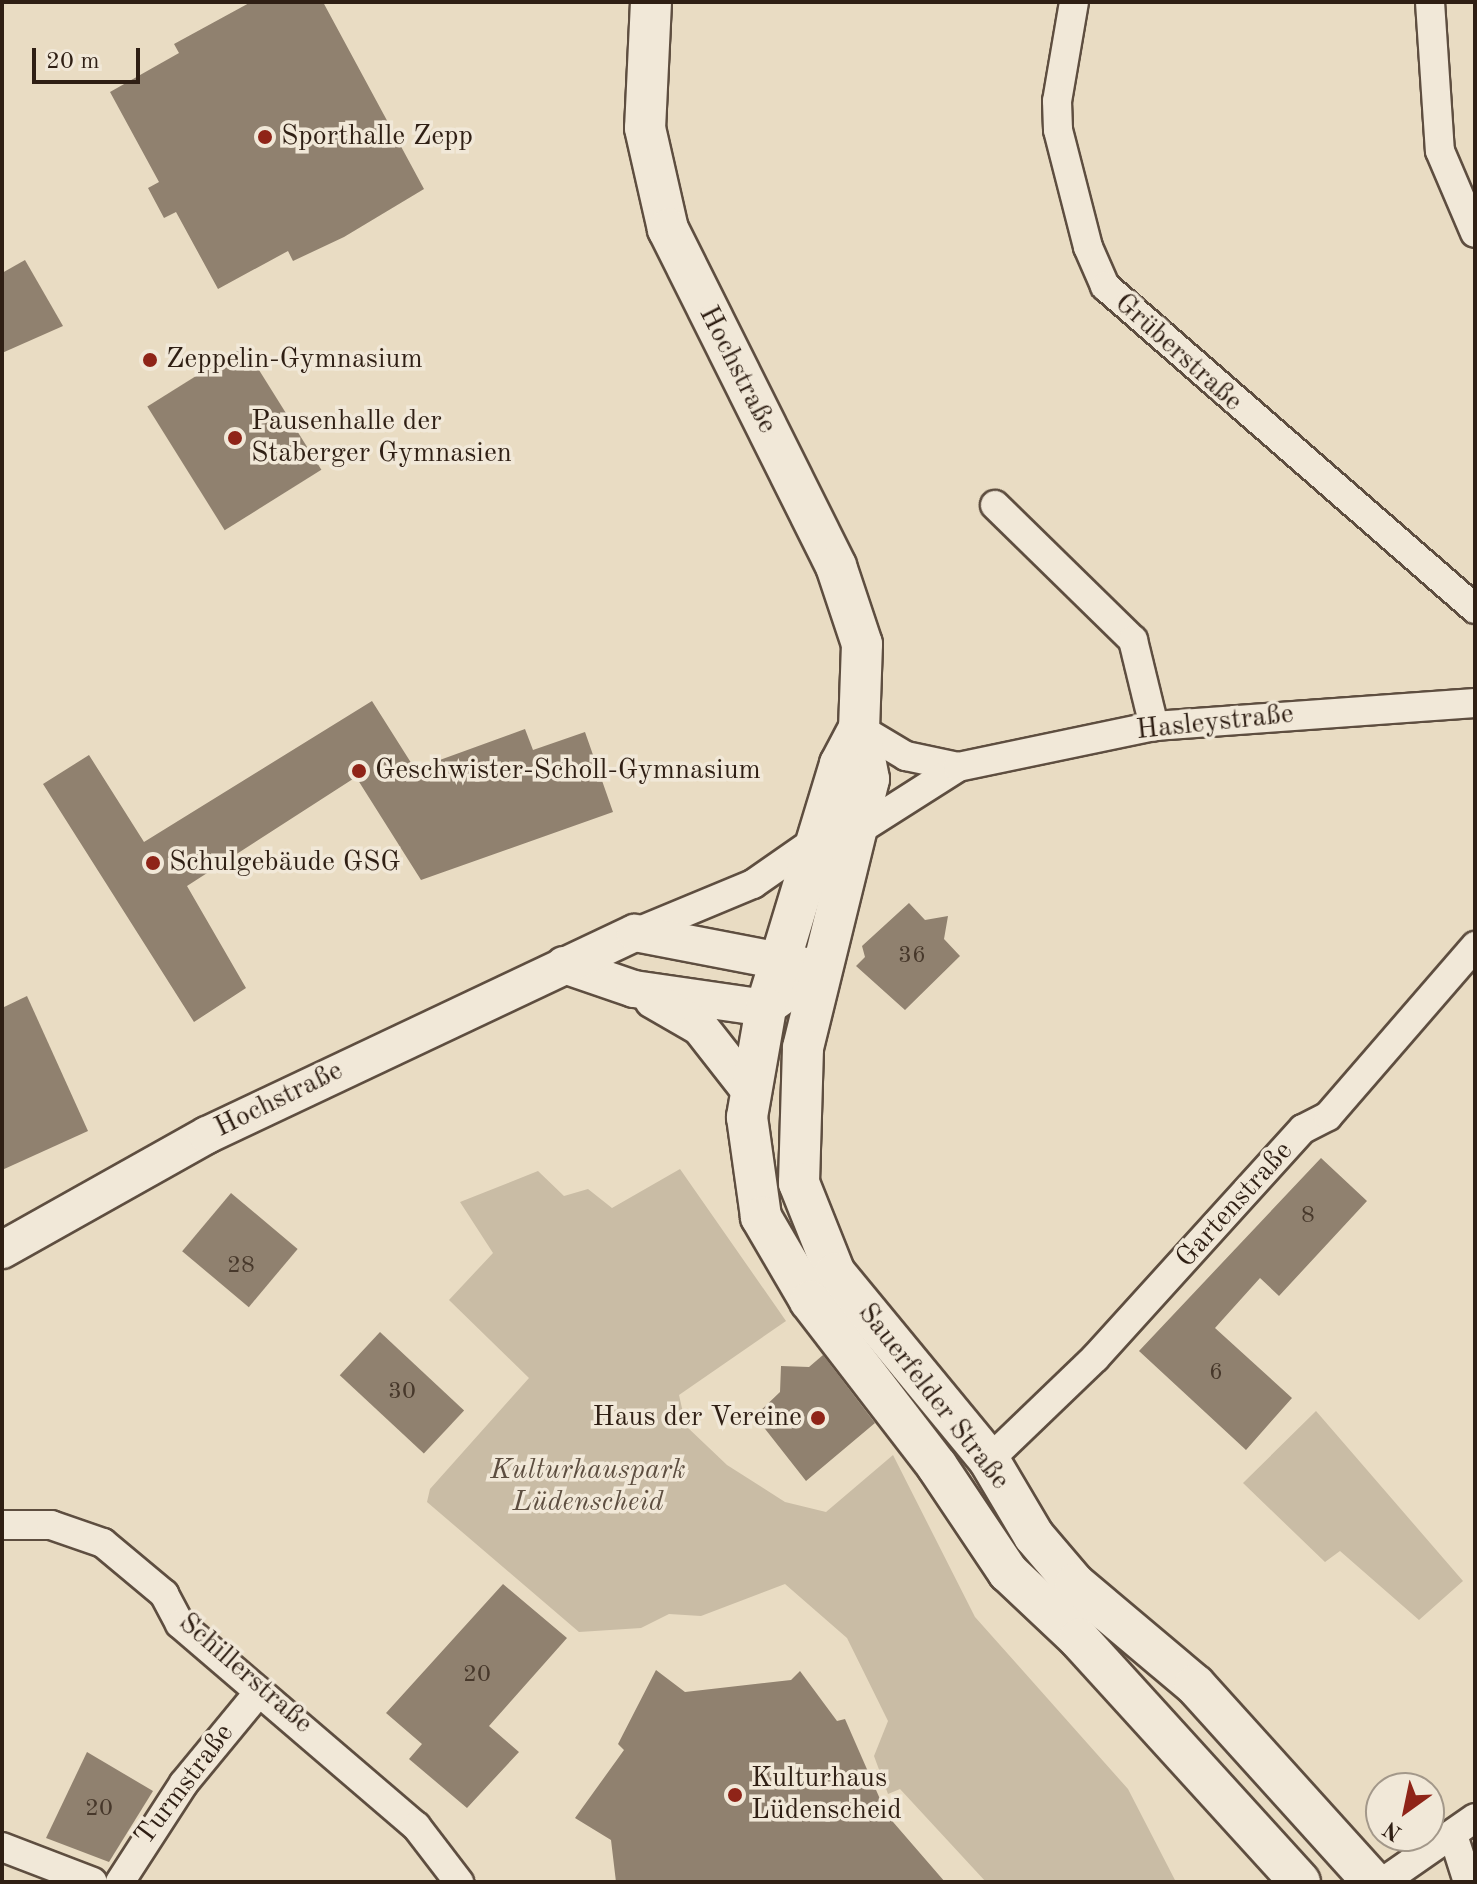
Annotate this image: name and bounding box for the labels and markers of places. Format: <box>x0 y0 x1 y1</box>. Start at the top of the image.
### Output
place label: Sporthalle Zepp <box>281 120 473 154</box>
marker: Sporthalle Zepp <box>256 128 274 146</box>
place label: Zeppelin-Gymnasium <box>166 343 423 377</box>
marker: Zeppelin-Gymnasium <box>141 351 159 369</box>
place label: Pausenhalle der Staberger Gymnasien <box>251 405 512 471</box>
marker: Pausenhalle der Staberger Gymnasien <box>226 429 244 447</box>
place label: Geschwister-Scholl-Gymnasium <box>375 754 761 788</box>
marker: Geschwister-Scholl-Gymnasium <box>350 762 368 780</box>
place label: Schulgebäude GSG <box>169 846 400 880</box>
marker: Schulgebäude GSG <box>144 854 162 872</box>
place label: Haus der Vereine <box>593 1401 802 1435</box>
marker: Haus der Vereine <box>809 1409 827 1427</box>
place label: Kulturhaus Lüdenscheid <box>751 1762 902 1828</box>
marker: Kulturhaus Lüdenscheid <box>726 1786 744 1804</box>

